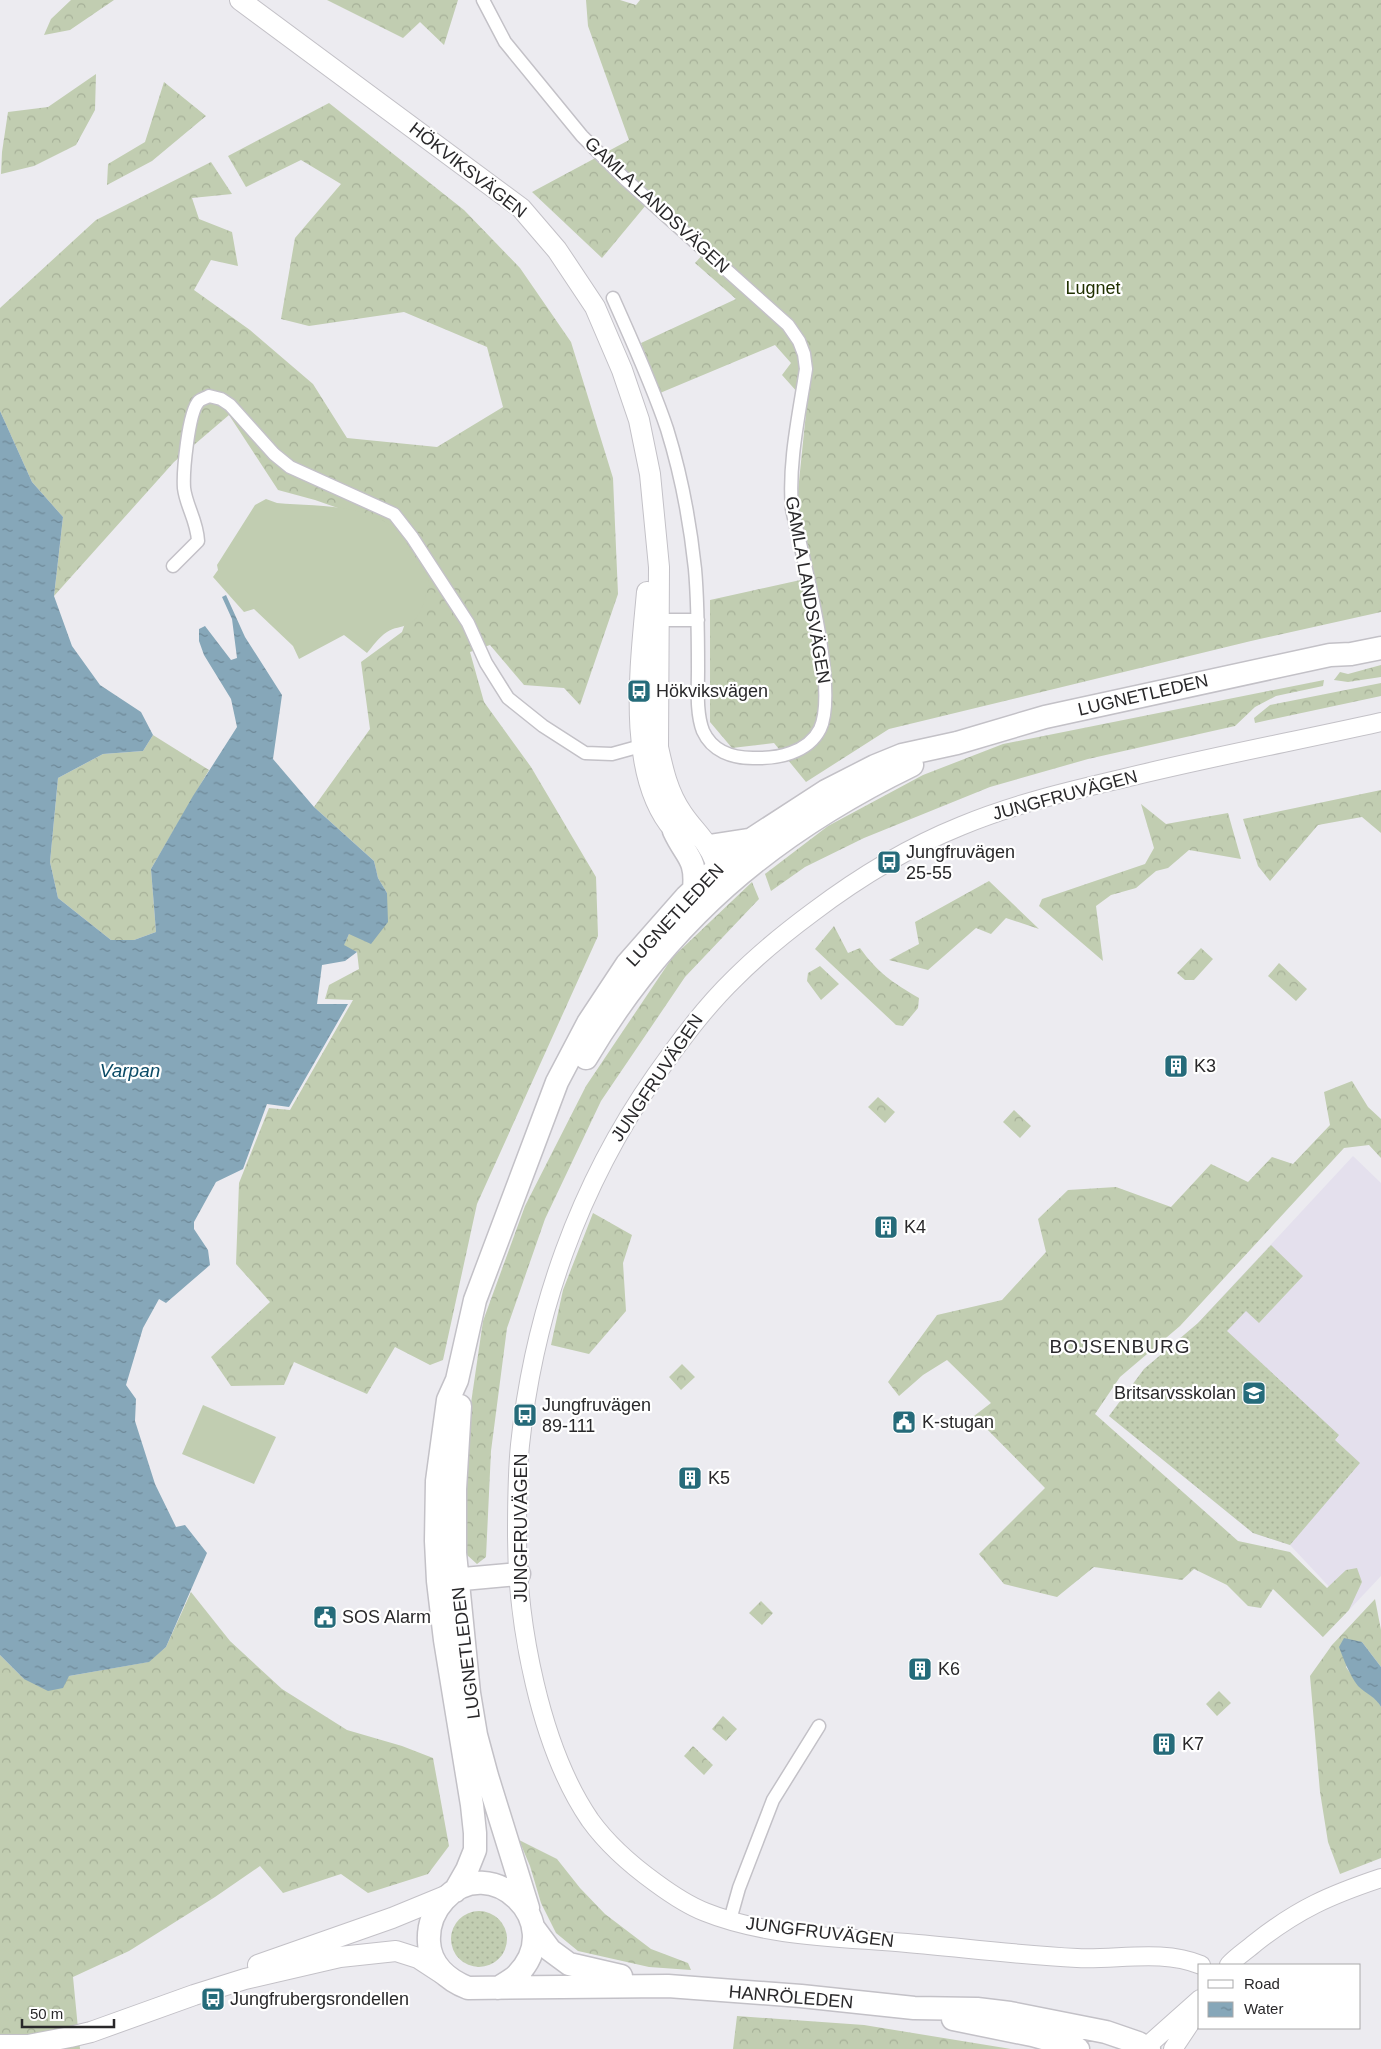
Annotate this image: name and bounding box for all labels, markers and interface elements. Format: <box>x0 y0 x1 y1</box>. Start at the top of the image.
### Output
street label: HÖKVIKSVÄGEN <box>405 118 531 222</box>
street label: GAMLA LANDSVÄGEN <box>581 133 733 277</box>
park label: Lugnet <box>1065 278 1121 298</box>
street label: GAMLA LANDSVÄGEN <box>782 495 834 685</box>
street label: LUGNETLEDEN <box>1076 670 1210 720</box>
bus stop icon: Hökviksvägen <box>626 678 652 704</box>
place label: Hökviksvägen <box>656 681 768 701</box>
street label: JUNGFRUVÄGEN <box>990 766 1140 824</box>
place label: Jungfruvägen 25-55 <box>906 842 1015 883</box>
bus stop icon: Jungfruvägen 25-55 <box>876 849 902 875</box>
street label: LUGNETLEDEN <box>622 860 728 970</box>
street label: JUNGFRUVÄGEN <box>607 1011 707 1145</box>
building icon: K3 <box>1163 1053 1189 1079</box>
place label: K3 <box>1194 1056 1216 1076</box>
water label: Varpan <box>100 1060 160 1081</box>
building icon: K4 <box>873 1214 899 1240</box>
place label: K4 <box>904 1217 926 1237</box>
district label: BOJSENBURG <box>1050 1336 1190 1357</box>
school or university icon: Britsarvsskolan <box>1241 1380 1267 1406</box>
place label: Britsarvsskolan <box>1114 1383 1236 1403</box>
place label: Jungfruvägen 89-111 <box>542 1395 651 1436</box>
bus stop icon: Jungfruvägen 89-111 <box>512 1402 538 1428</box>
public building icon: K-stugan <box>891 1409 917 1435</box>
place label: K-stugan <box>922 1412 994 1432</box>
street label: JUNGFRUVÄGEN <box>511 1453 531 1603</box>
building icon: K5 <box>677 1465 703 1491</box>
place label: K5 <box>708 1468 730 1488</box>
street label: LUGNETLEDEN <box>448 1586 484 1720</box>
public building icon: SOS Alarm <box>312 1604 338 1630</box>
place label: SOS Alarm <box>342 1607 431 1627</box>
building icon: K6 <box>907 1656 933 1682</box>
place label: K6 <box>938 1659 960 1679</box>
building icon: K7 <box>1151 1731 1177 1757</box>
place label: K7 <box>1182 1734 1204 1754</box>
street label: JUNGFRUVÄGEN <box>745 1913 895 1951</box>
legend <box>1198 1964 1361 2029</box>
text: Road <box>1244 1975 1280 1992</box>
street label: HANRÖLEDEN <box>728 1982 854 2012</box>
bus stop icon: Jungfrubergsrondellen <box>200 1986 226 2012</box>
place label: Jungfrubergsrondellen <box>230 1989 409 2009</box>
scale bar <box>22 1996 115 2028</box>
text: Water <box>1244 2000 1283 2017</box>
text: 50 m <box>30 2005 63 2022</box>

